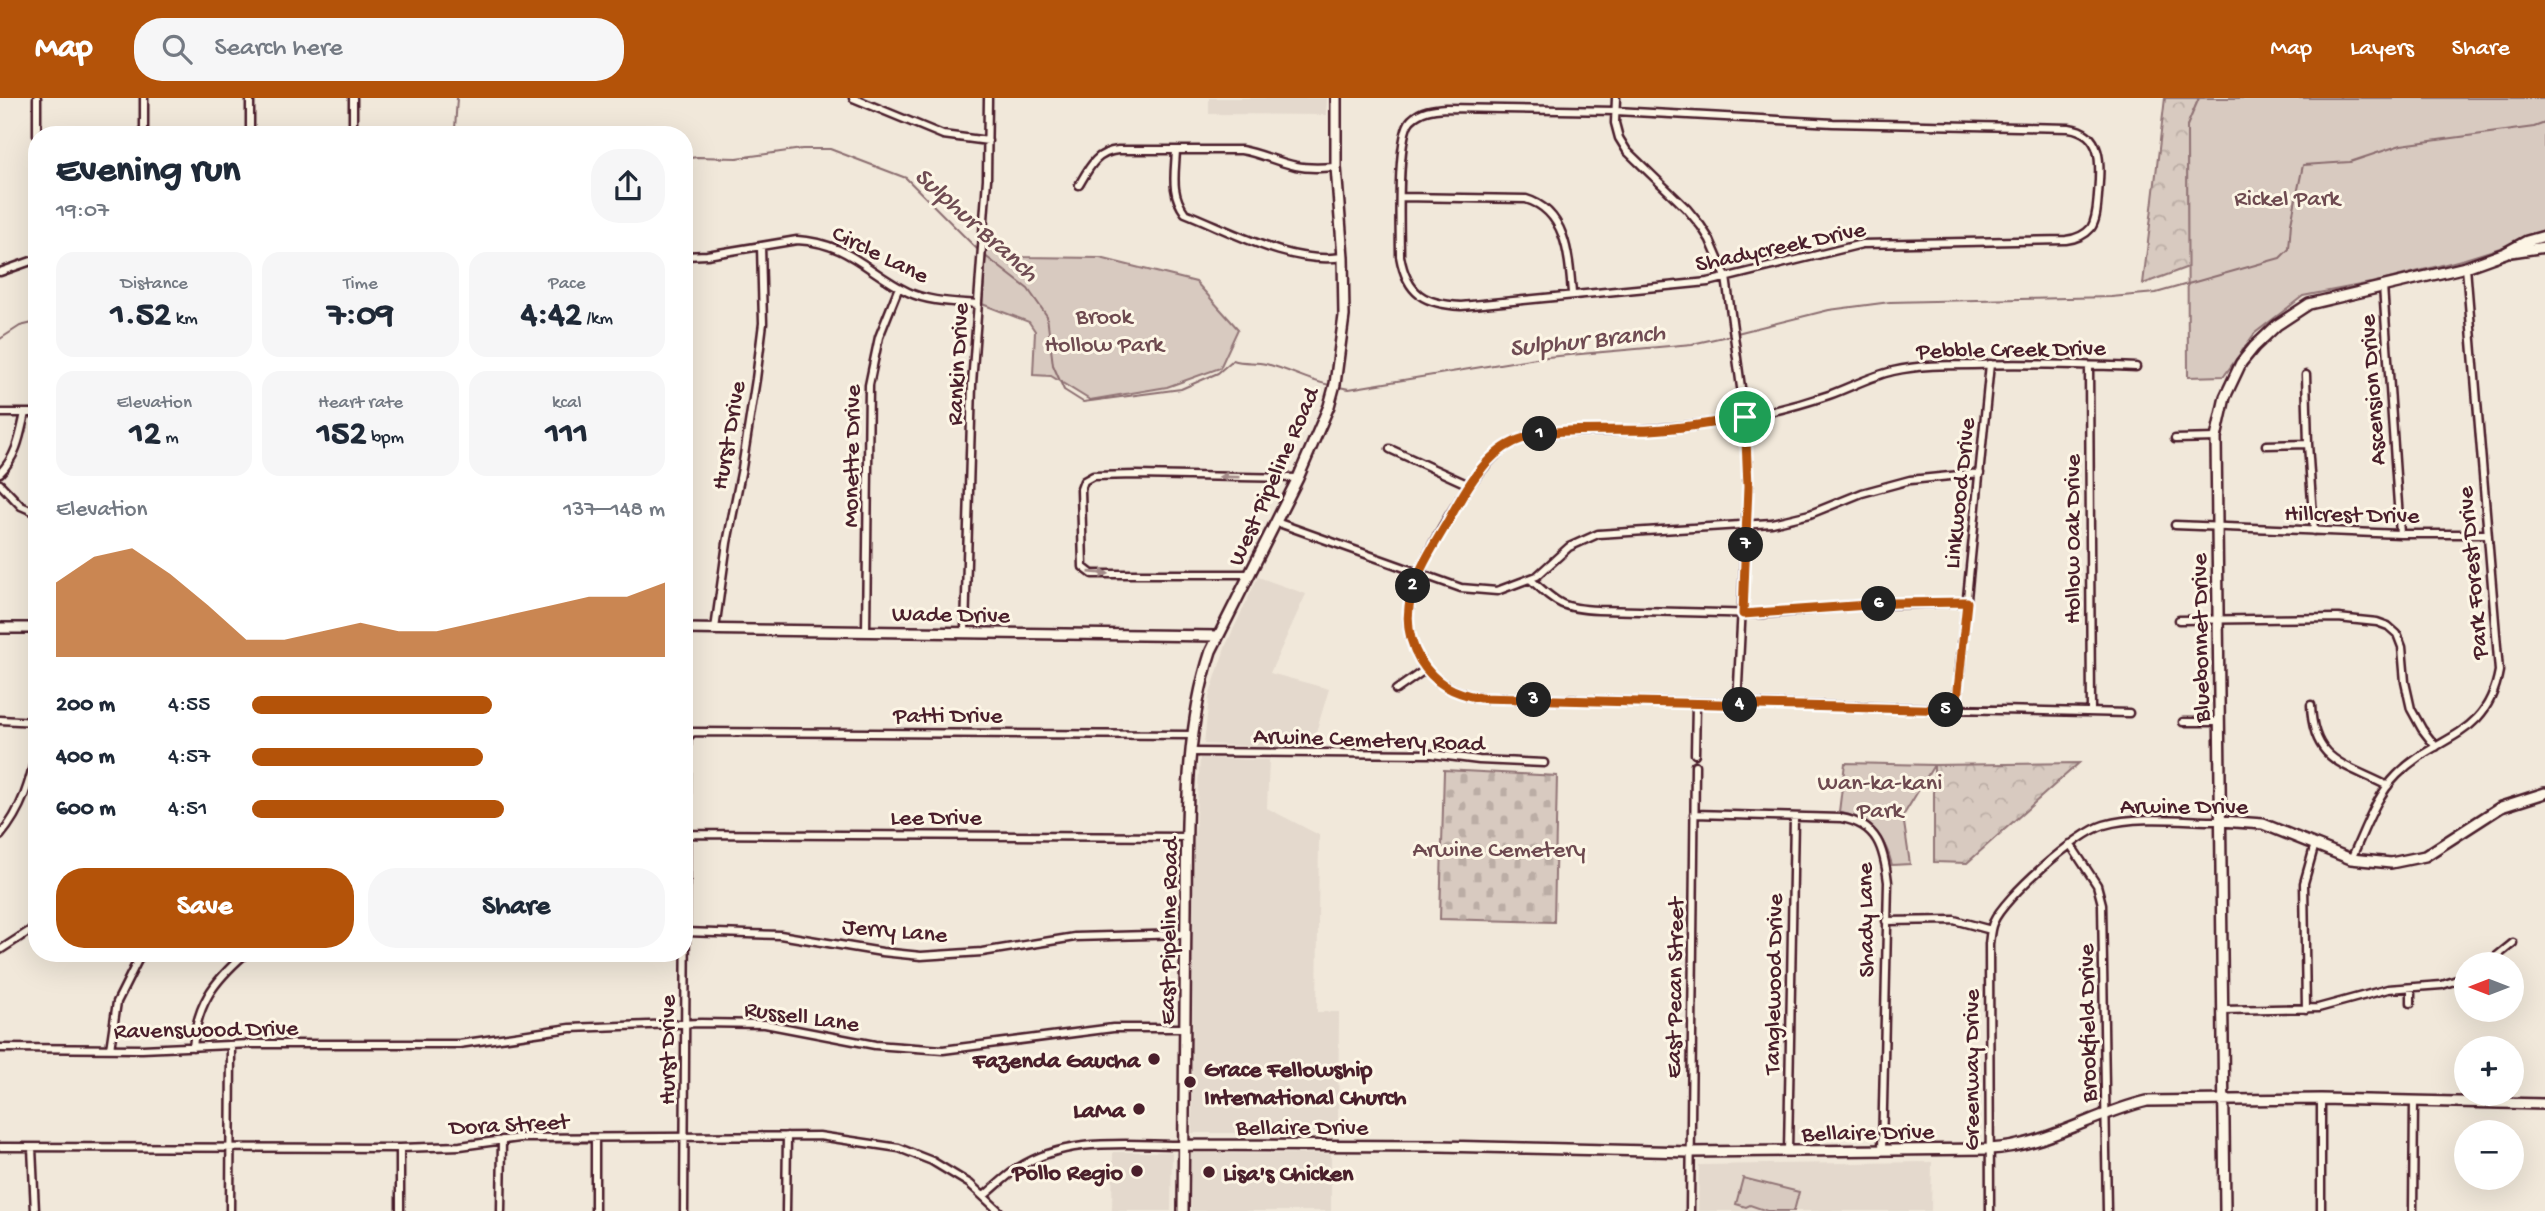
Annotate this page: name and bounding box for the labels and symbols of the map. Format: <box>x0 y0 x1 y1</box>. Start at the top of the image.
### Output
water label: Sulphur Branch <box>907 162 1044 291</box>
park label: Rickel Park <box>2234 186 2342 215</box>
street label: Shadycreek Drive <box>1693 216 1869 281</box>
street label: Circle Lane <box>826 220 933 292</box>
street label: Rankin Drive <box>942 302 977 426</box>
park label: Brook Hollow Park <box>1044 304 1166 361</box>
street label: Ascension Drive <box>2355 313 2394 466</box>
water label: Sulphur Branch <box>1508 319 1668 366</box>
street label: Pebble Creek Drive <box>1915 335 2107 368</box>
street label: Hurst Drive <box>707 378 754 492</box>
street label: West Pipeline Road <box>1223 382 1328 571</box>
street label: Monette Drive <box>838 384 869 528</box>
pin <box>1715 387 1775 447</box>
pin: 1 <box>1522 416 1558 452</box>
street label: Linkwood Drive <box>1939 416 1984 570</box>
street label: Hollow Oak Drive <box>2060 453 2089 624</box>
one-way arrow <box>1218 471 1240 483</box>
street label: Park Forest Drive <box>2452 484 2497 661</box>
street label: Hillcrest Drive <box>2284 501 2420 532</box>
pin: 7 <box>1728 528 1764 562</box>
street label: Bluebonnet Drive <box>2187 552 2218 724</box>
one-way arrow <box>1088 568 1110 579</box>
pin: 2 <box>1396 568 1430 603</box>
pin: 6 <box>1862 587 1896 622</box>
street label: Wade Drive <box>892 601 1011 632</box>
pin: 3 <box>1516 682 1552 718</box>
pin: 4 <box>1722 688 1758 722</box>
pin: 5 <box>1928 692 1964 728</box>
street label: Patti Drive <box>892 703 1003 732</box>
street label: Arwine Cemetery Road <box>1253 723 1487 760</box>
park label: Wan-ka-kani Park <box>1818 770 1942 827</box>
street label: Arwine Drive <box>2120 794 2249 823</box>
street label: Lee Drive <box>890 805 982 834</box>
street label: East Pipeline Road <box>1154 835 1187 1025</box>
park label: Arwine Cemetery <box>1412 837 1586 866</box>
street label: Shady Lane <box>1852 862 1883 978</box>
street label: Tanglewood Drive <box>1759 893 1792 1077</box>
street label: East Pecan Street <box>1660 895 1693 1079</box>
street label: Jerry Lane <box>841 913 949 952</box>
street label: Brookfield Drive <box>2074 943 2105 1104</box>
north arrow <box>2454 952 2524 1022</box>
street label: Greenway Drive <box>1959 989 1988 1151</box>
street label: Hurst Drive <box>655 994 684 1105</box>
street label: Russell Lane <box>742 996 862 1041</box>
street label: Ravenswood Drive <box>113 1015 299 1048</box>
place label: Fazenda Gaucha <box>972 1048 1142 1077</box>
marker: Fazenda Gaucha <box>1146 1051 1162 1067</box>
place label: Grace Fellowship International Church <box>1204 1057 1407 1114</box>
marker: Grace Fellowship International Church <box>1182 1074 1198 1090</box>
place label: LaMa <box>1073 1098 1127 1127</box>
marker: LaMa <box>1131 1101 1147 1117</box>
street label: Dora Street <box>447 1109 572 1144</box>
street label: Bellaire Drive <box>1235 1115 1369 1144</box>
street label: Bellaire Drive <box>1800 1119 1935 1150</box>
place label: Pollo Regio <box>1010 1160 1124 1189</box>
place label: Lisa's Chicken <box>1223 1161 1354 1190</box>
marker: Pollo Regio <box>1129 1163 1145 1179</box>
marker: Lisa's Chicken <box>1201 1164 1217 1180</box>

